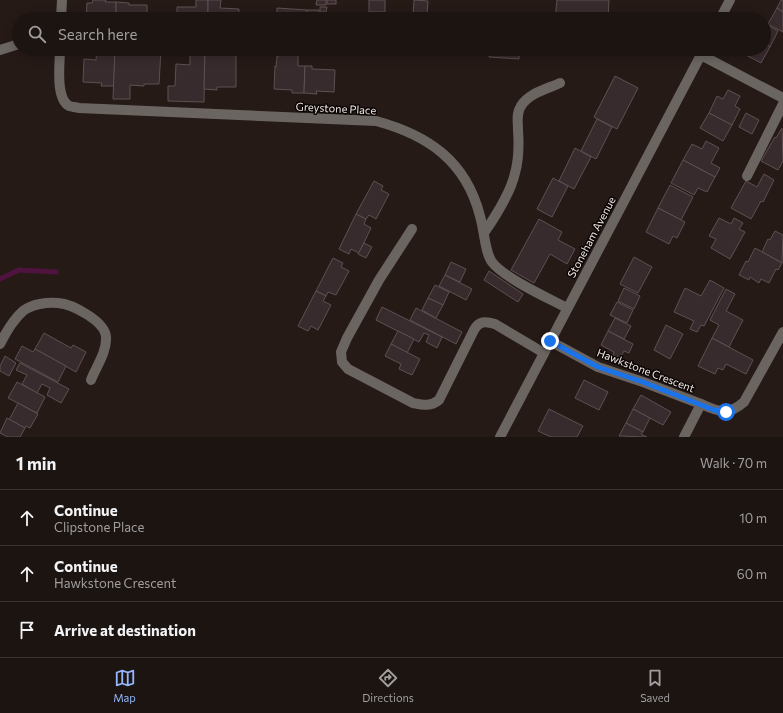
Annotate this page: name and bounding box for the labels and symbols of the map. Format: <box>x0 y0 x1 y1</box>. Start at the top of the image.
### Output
street label: Greystone Place <box>295 99 377 117</box>
street label: Stoneham Avenue <box>564 194 618 280</box>
route end <box>541 332 559 350</box>
street label: Hawkstone Crescent <box>595 345 697 395</box>
route start <box>717 403 735 421</box>

